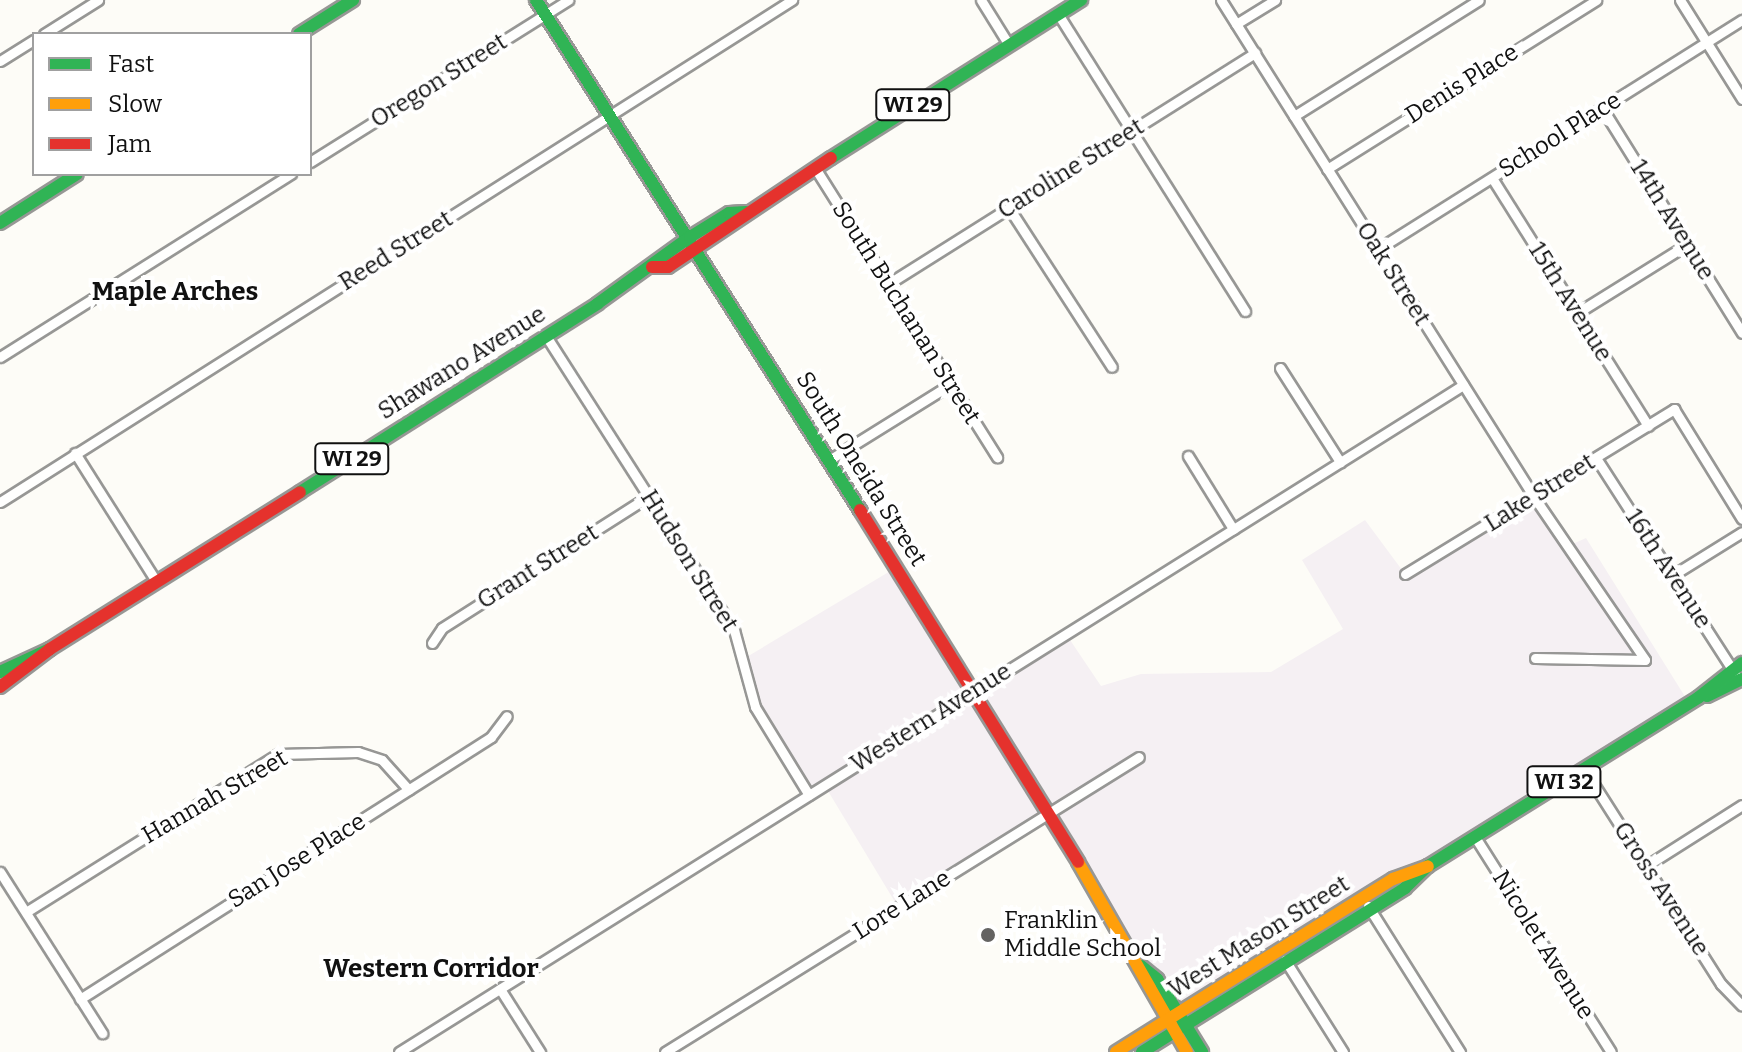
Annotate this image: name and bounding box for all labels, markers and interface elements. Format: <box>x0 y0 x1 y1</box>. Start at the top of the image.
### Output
street label: Oregon Street <box>366 28 512 134</box>
legend <box>32 32 312 176</box>
street label: Denis Place <box>1400 38 1524 130</box>
text: Fast <box>108 50 154 78</box>
street label: School Place <box>1493 86 1627 184</box>
road number: WI 29 <box>875 87 951 123</box>
text: Slow <box>108 90 162 118</box>
street label: Caroline Street <box>993 113 1149 225</box>
text: Jam <box>108 130 151 158</box>
street label: 14th Avenue <box>1624 155 1720 285</box>
street label: South Buchanan Street <box>826 196 986 430</box>
street label: Reed Street <box>334 205 458 297</box>
street label: Oak Street <box>1350 217 1436 331</box>
street label: 15th Avenue <box>1522 237 1618 367</box>
district label: Maple Arches <box>92 276 258 308</box>
street label: Shawano Avenue <box>373 300 551 426</box>
street label: South Oneida Street <box>790 367 932 571</box>
road number: WI 29 <box>314 441 390 477</box>
street label: Lake Street <box>1480 448 1600 538</box>
street label: Hudson Street <box>634 485 744 637</box>
street label: 16th Avenue <box>1619 504 1717 634</box>
street label: Grant Street <box>472 518 604 616</box>
street label: Western Avenue <box>846 657 1016 779</box>
street label: Hannah Street <box>137 744 293 850</box>
road number: WI 32 <box>1526 764 1602 800</box>
street label: San Jose Place <box>223 807 371 915</box>
street label: Gross Avenue <box>1607 817 1715 961</box>
street label: Lore Lane <box>848 864 956 946</box>
street label: Nicolet Avenue <box>1486 865 1600 1025</box>
street label: West Mason Street <box>1163 870 1355 1004</box>
place label: Franklin Middle School <box>1004 907 1161 963</box>
marker: Franklin Middle School <box>979 926 997 944</box>
district label: Western Corridor <box>323 953 539 985</box>

